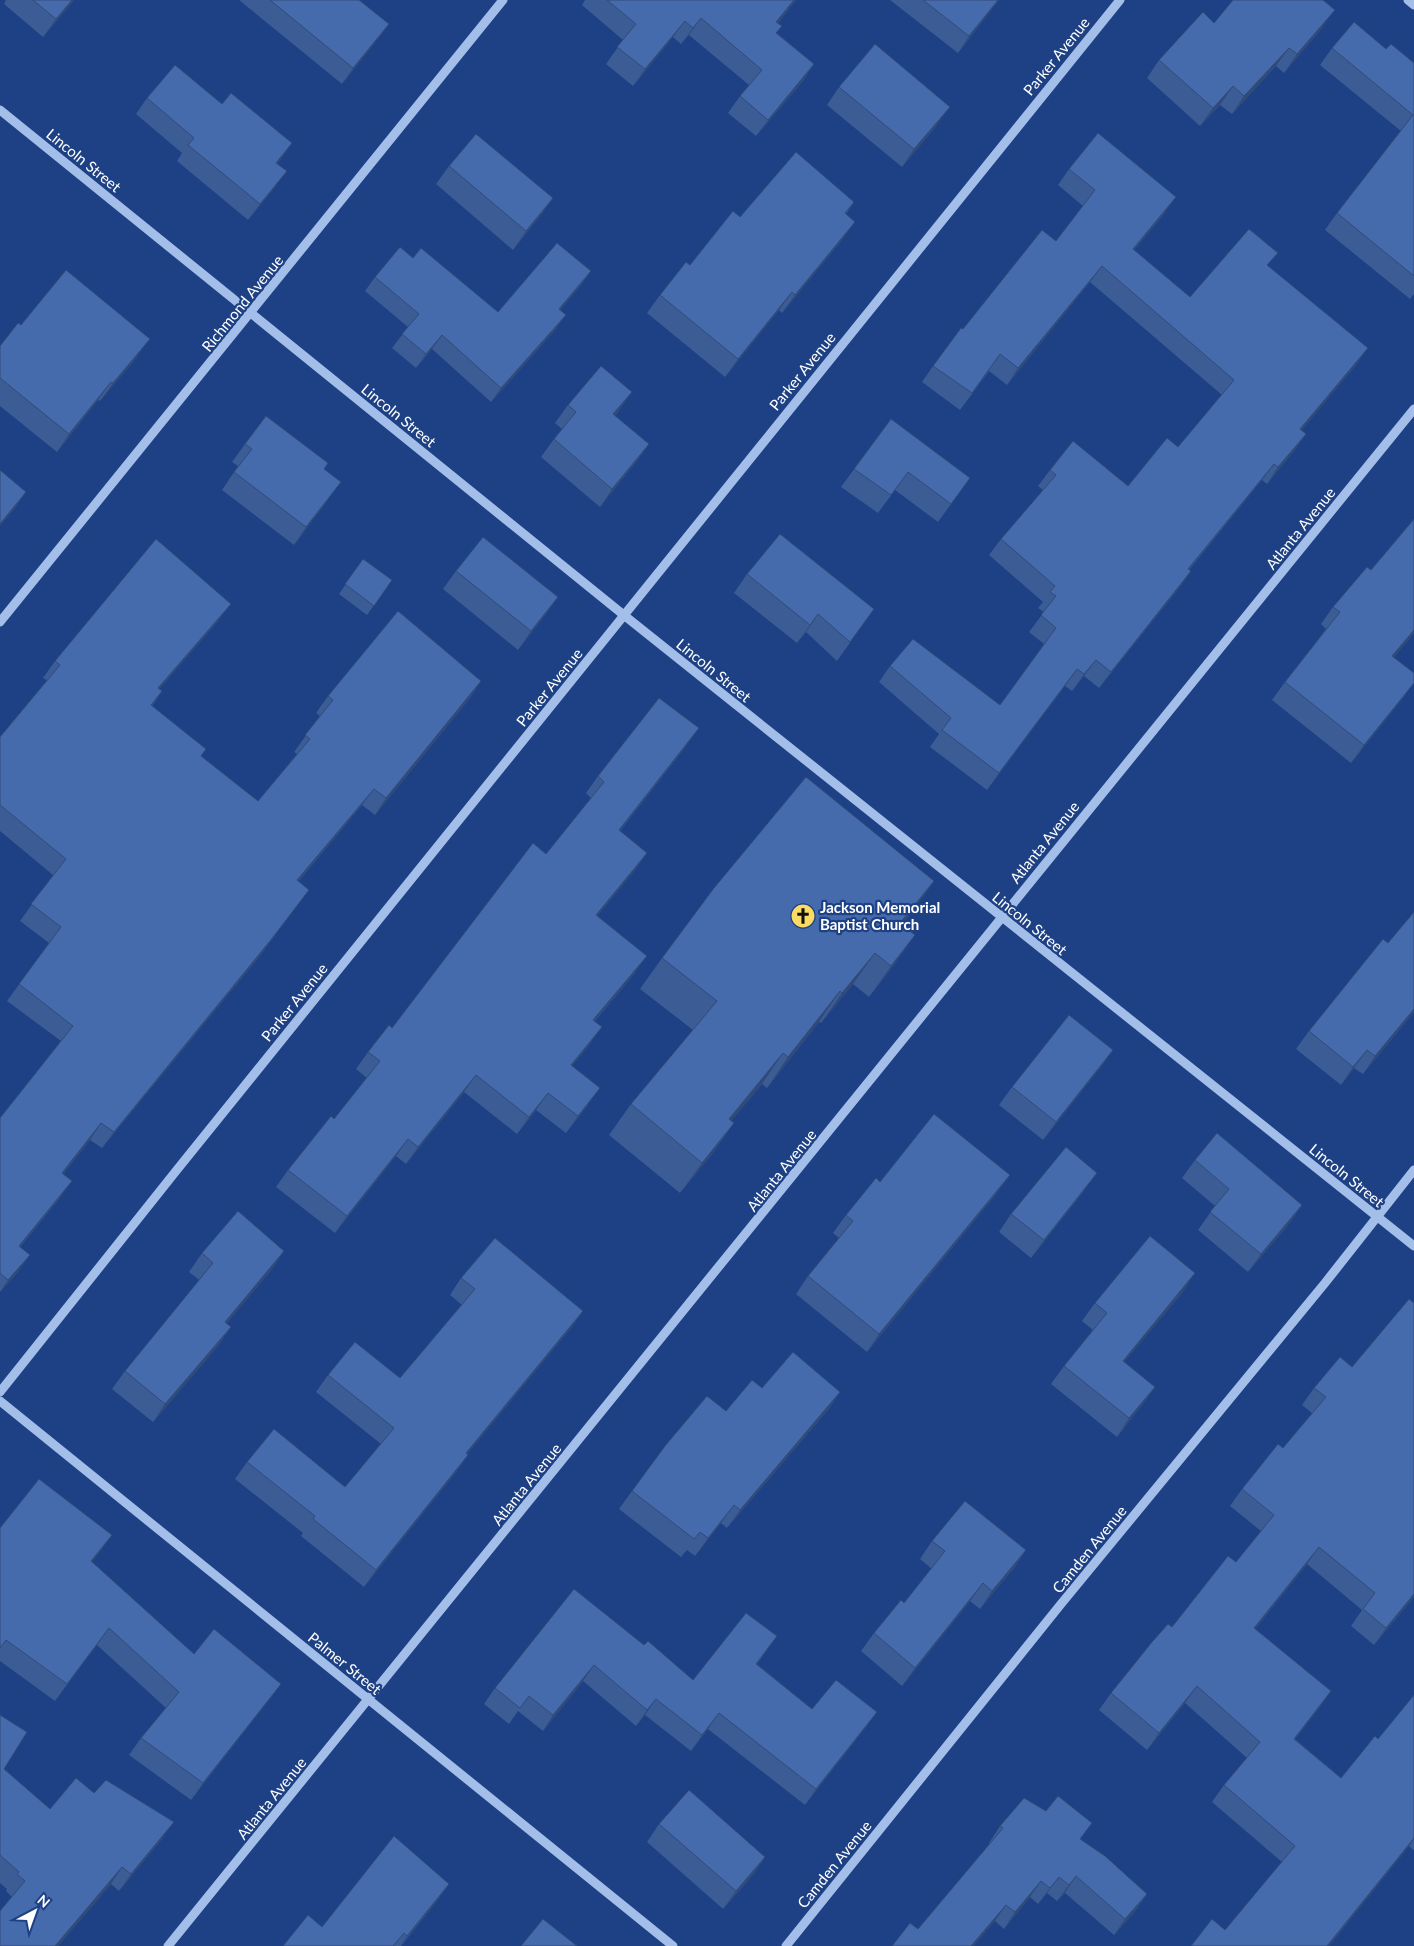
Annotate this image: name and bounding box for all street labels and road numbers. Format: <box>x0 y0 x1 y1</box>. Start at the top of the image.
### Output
street label: Parker Avenue <box>1019 13 1093 99</box>
street label: Lincoln Street <box>43 125 125 196</box>
street label: Richmond Avenue <box>198 251 286 355</box>
street label: Parker Avenue <box>765 328 839 414</box>
street label: Lincoln Street <box>358 380 440 451</box>
street label: Atlanta Avenue <box>1261 483 1339 573</box>
street label: Lincoln Street <box>673 635 755 706</box>
street label: Parker Avenue <box>512 644 586 730</box>
street label: Atlanta Avenue <box>1005 797 1083 887</box>
street label: Lincoln Street <box>989 888 1071 959</box>
street label: Parker Avenue <box>257 959 331 1045</box>
street label: Atlanta Avenue <box>742 1125 820 1215</box>
street label: Lincoln Street <box>1306 1140 1388 1211</box>
street label: Atlanta Avenue <box>487 1439 565 1529</box>
street label: Camden Avenue <box>1048 1502 1130 1596</box>
street label: Palmer Street <box>305 1628 386 1698</box>
street label: Atlanta Avenue <box>232 1753 310 1843</box>
street label: Camden Avenue <box>793 1817 875 1911</box>

